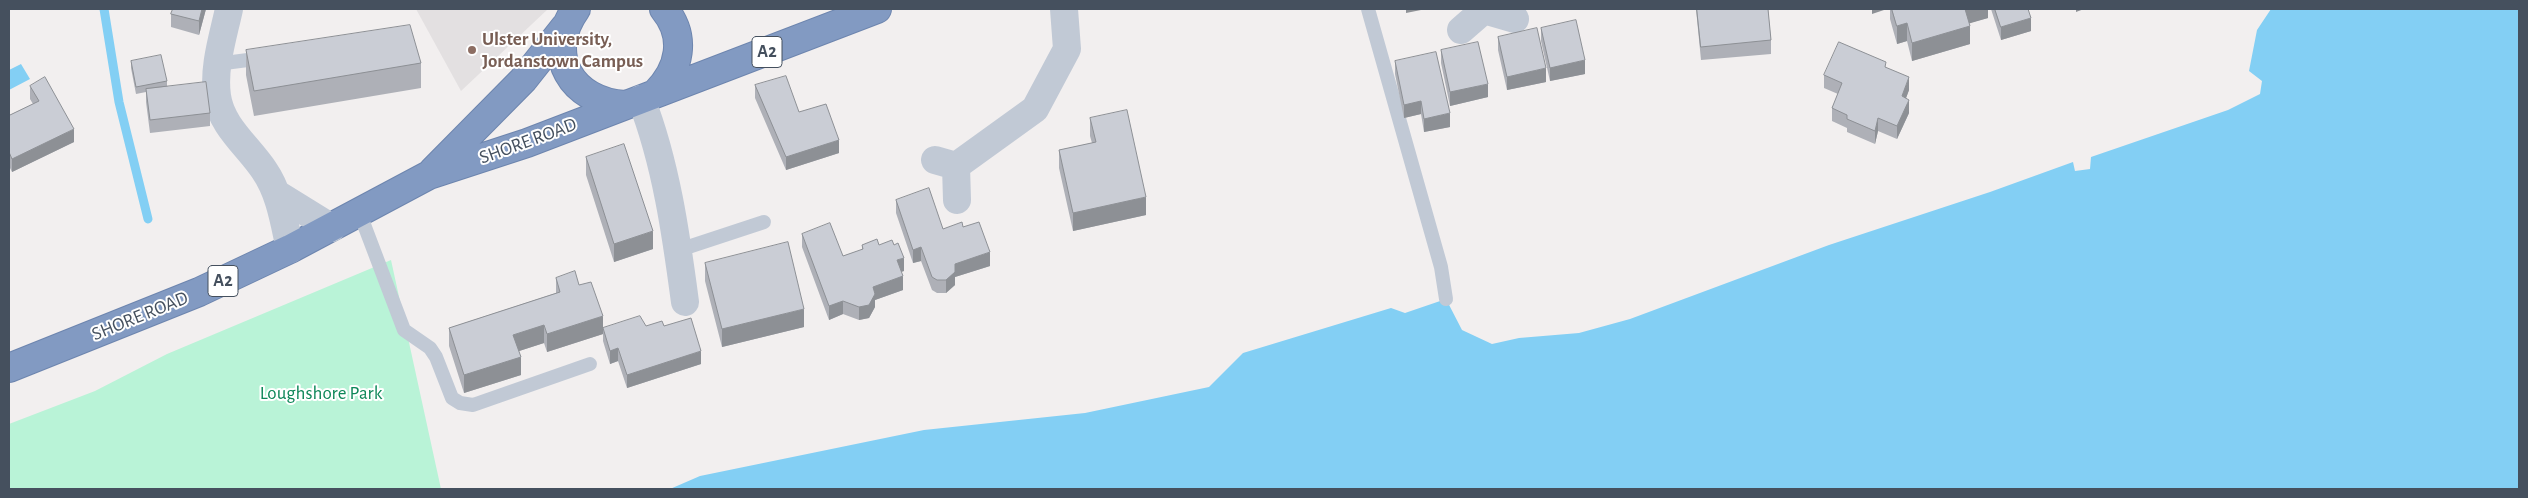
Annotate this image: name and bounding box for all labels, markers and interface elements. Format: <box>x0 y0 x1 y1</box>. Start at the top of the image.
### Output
place label: Ulster University, Jordanstown Campus <box>482 28 643 72</box>
road number: A2 <box>752 36 782 68</box>
marker: Ulster University, Jordanstown Campus <box>466 44 478 56</box>
street label: SHORE ROAD <box>476 113 580 169</box>
road number: A2 <box>208 266 238 296</box>
street label: SHORE ROAD <box>88 286 192 346</box>
park label: Loughshore Park <box>260 382 382 404</box>

